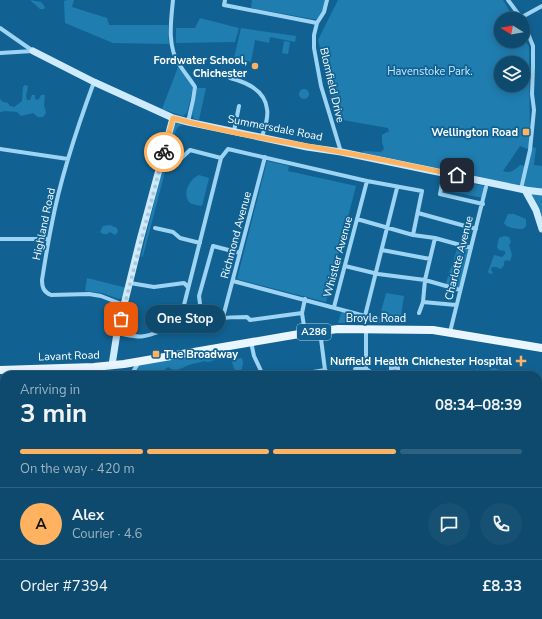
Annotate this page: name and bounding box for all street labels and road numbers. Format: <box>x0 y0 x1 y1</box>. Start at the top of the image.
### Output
street label: Blomfield Drive <box>316 46 348 124</box>
street label: Summersdale Road <box>226 111 324 145</box>
street label: Highland Road <box>29 186 59 262</box>
street label: Richmond Avenue <box>217 190 255 280</box>
street label: Charlotte Avenue <box>441 214 477 302</box>
street label: Whistler Avenue <box>320 215 356 299</box>
street label: Broyle Road <box>346 311 406 326</box>
road number: A286 <box>297 324 331 340</box>
street label: Lavant Road <box>38 347 100 365</box>

